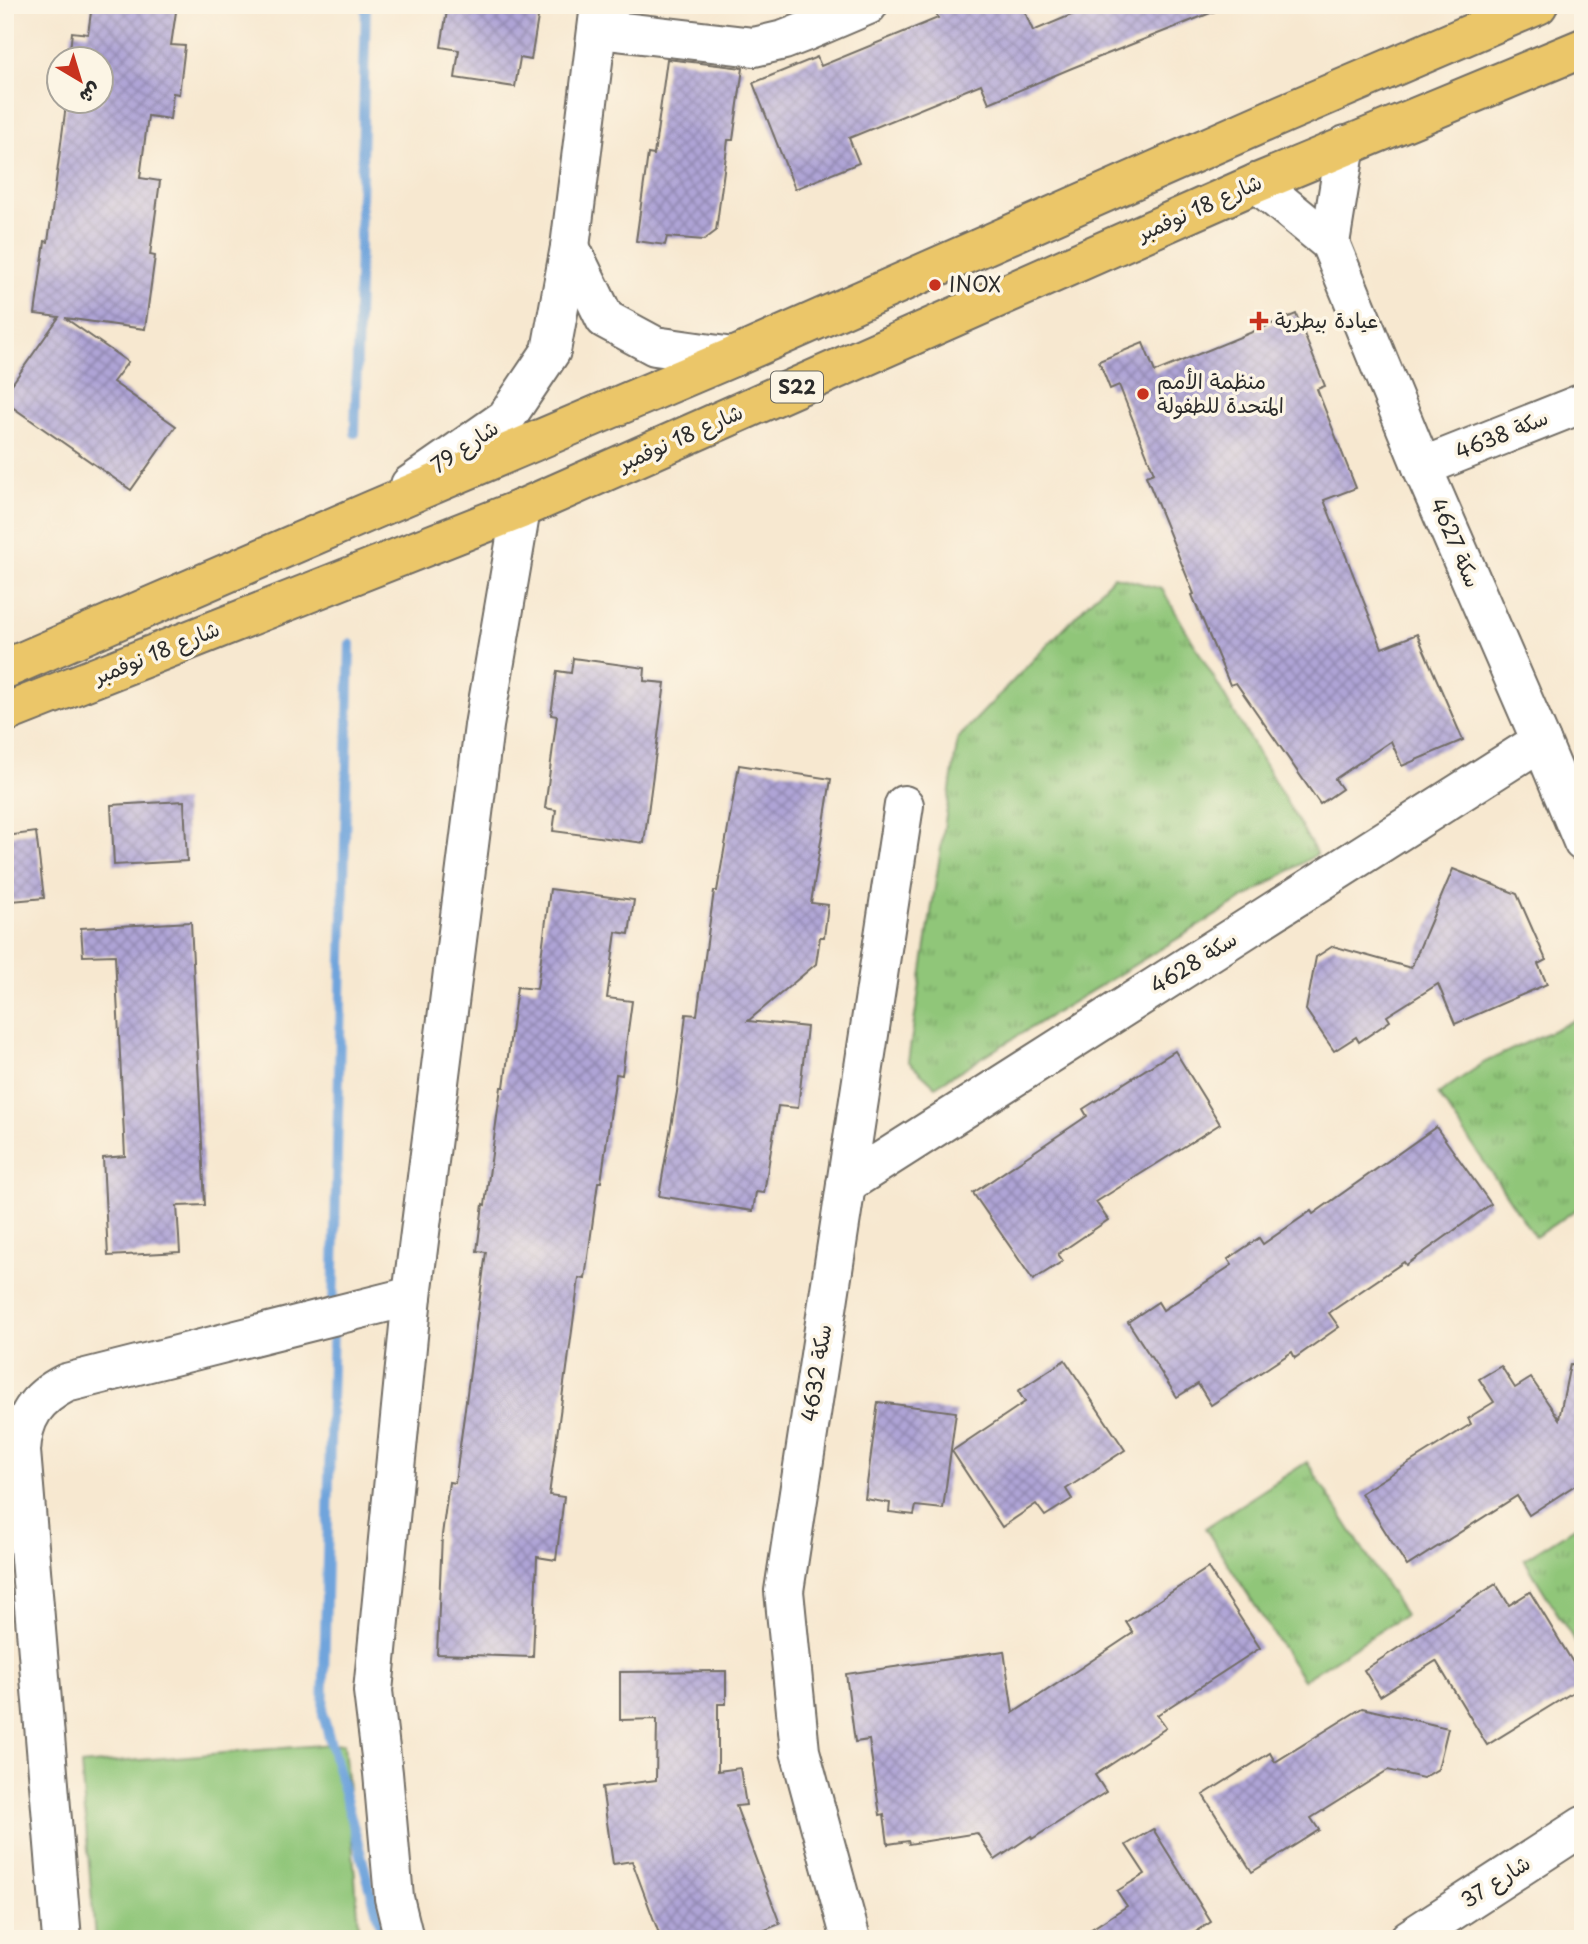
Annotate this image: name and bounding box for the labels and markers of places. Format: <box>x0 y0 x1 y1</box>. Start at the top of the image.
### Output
place label: INOX <box>949 267 1001 299</box>
marker: INOX <box>927 277 943 293</box>
place label: عيادة بيطرية <box>1275 303 1378 335</box>
marker: عيادة بيطرية <box>1249 311 1269 331</box>
place label: منظمة الأمم المتحدة للطفولة <box>1157 364 1284 420</box>
marker: منظمة الأمم المتحدة للطفولة <box>1135 386 1151 402</box>

